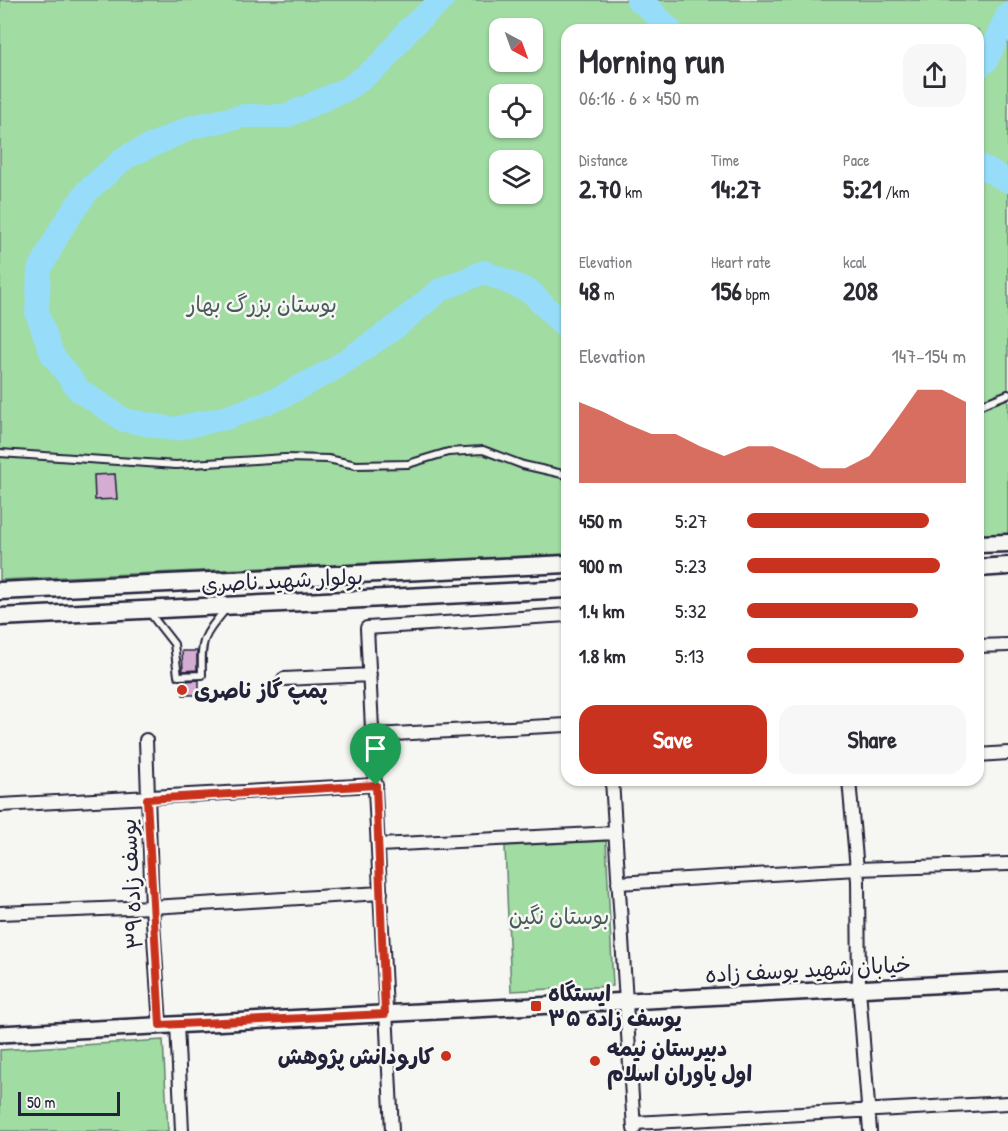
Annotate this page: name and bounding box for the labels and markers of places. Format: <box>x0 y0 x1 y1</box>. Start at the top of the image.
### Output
place label: پمپ گاز ناصری <box>194 675 328 705</box>
marker: پمپ گاز ناصری <box>175 683 189 697</box>
pin <box>350 723 401 785</box>
place label: ایستگاه یوسف زاده ۳۵ <box>548 978 682 1033</box>
marker: ایستگاه یوسف زاده ۳۵ <box>529 999 543 1013</box>
place label: دبیرستان نیمه اول یاوران اسلام <box>607 1033 752 1090</box>
place label: کارودانش پژوهش <box>278 1041 434 1071</box>
marker: کارودانش پژوهش <box>439 1049 453 1063</box>
marker: دبیرستان نیمه اول یاوران اسلام <box>588 1054 602 1068</box>

